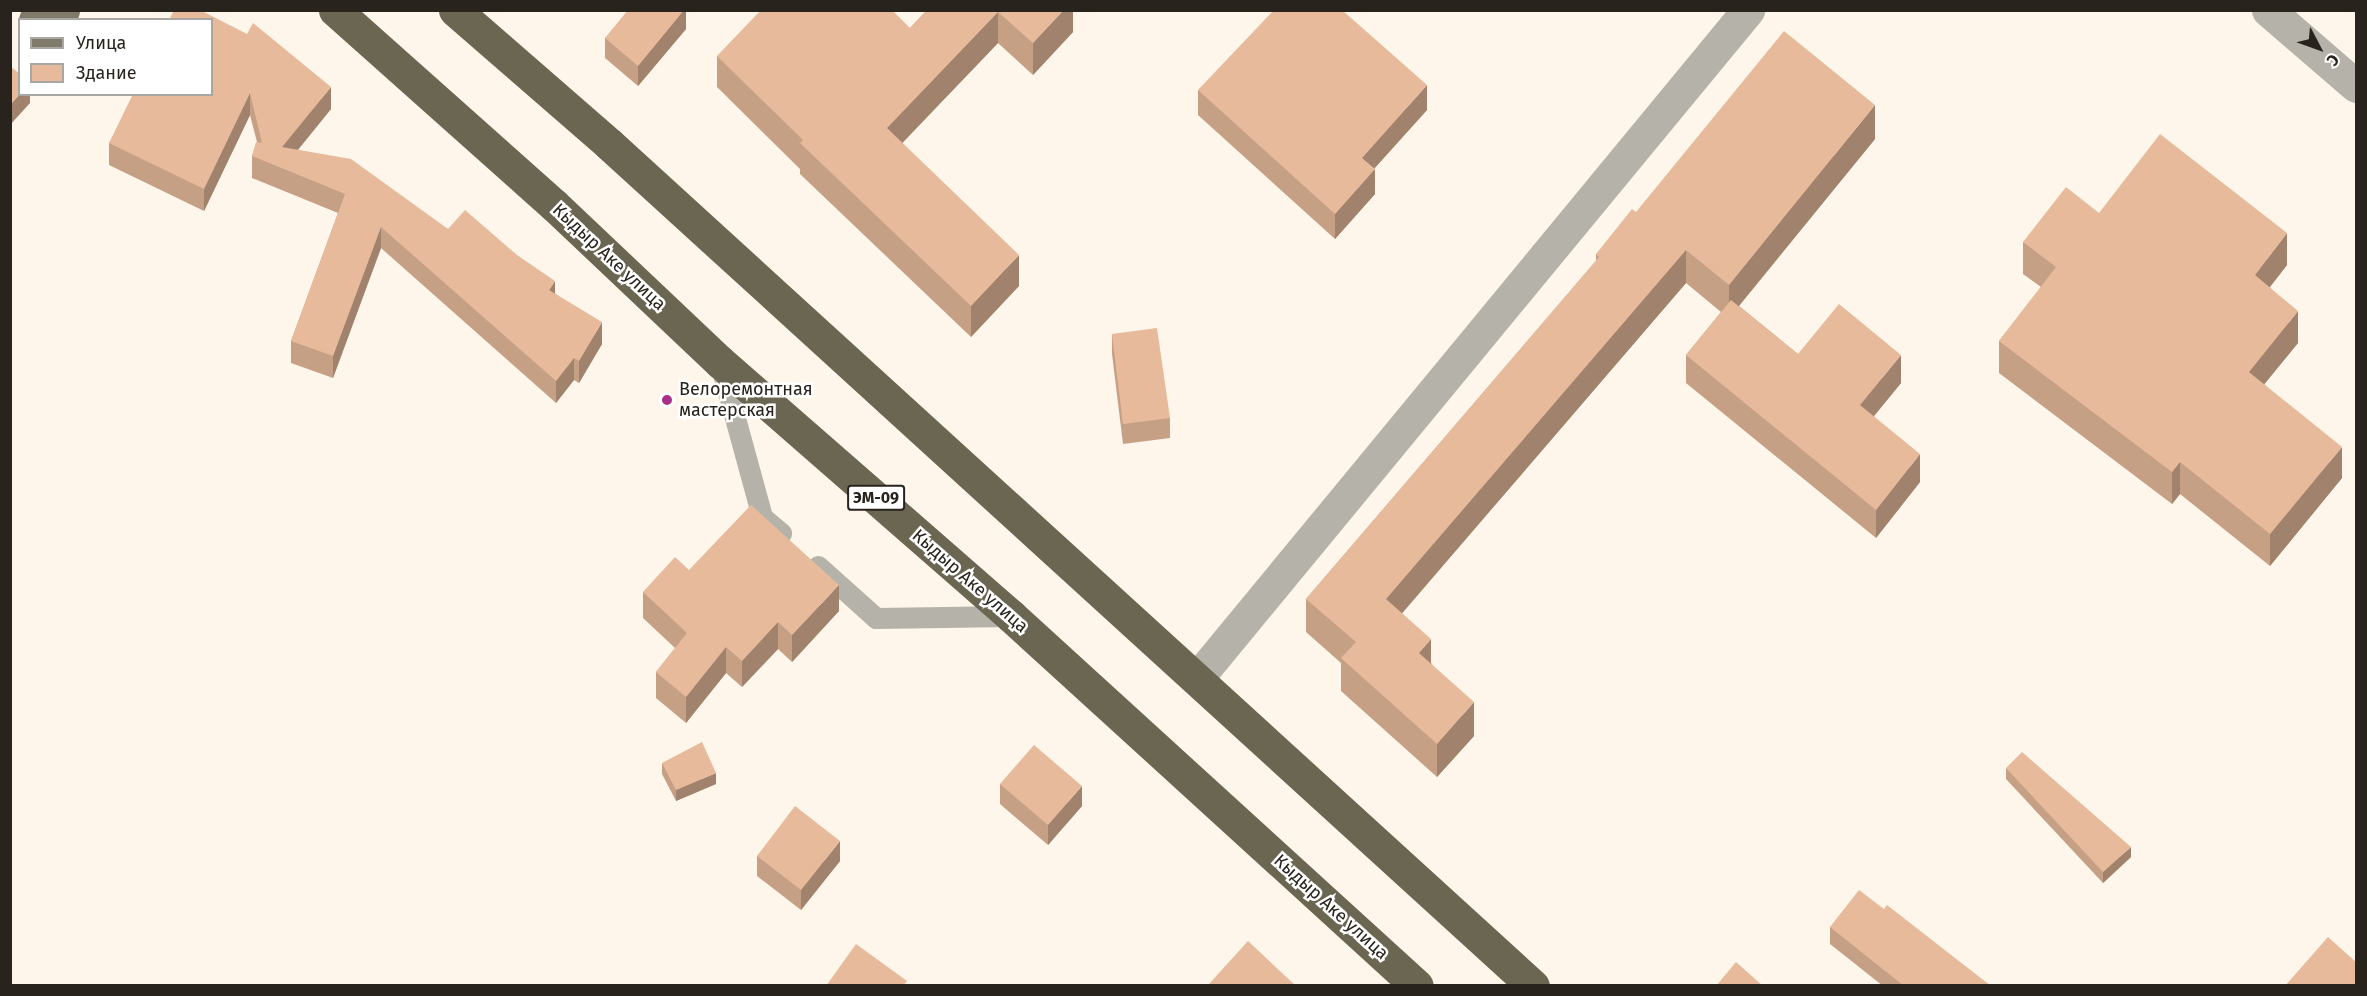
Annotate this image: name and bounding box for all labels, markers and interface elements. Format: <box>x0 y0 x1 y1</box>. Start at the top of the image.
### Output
legend <box>18 18 213 96</box>
north arrow <box>2289 18 2349 78</box>
text: Улица <box>76 32 126 54</box>
text: С <box>2323 50 2343 70</box>
text: Здание <box>76 62 137 84</box>
street label: Кыдыр Аке улица <box>548 199 670 315</box>
place label: Велоремонтная мастерская <box>679 379 813 422</box>
marker: Велоремонтная мастерская <box>660 393 674 407</box>
road number: ЭМ-09 <box>846 485 906 511</box>
street label: Кыдыр Аке улица <box>908 525 1032 637</box>
street label: Кыдыр Аке улица <box>1269 850 1393 964</box>

